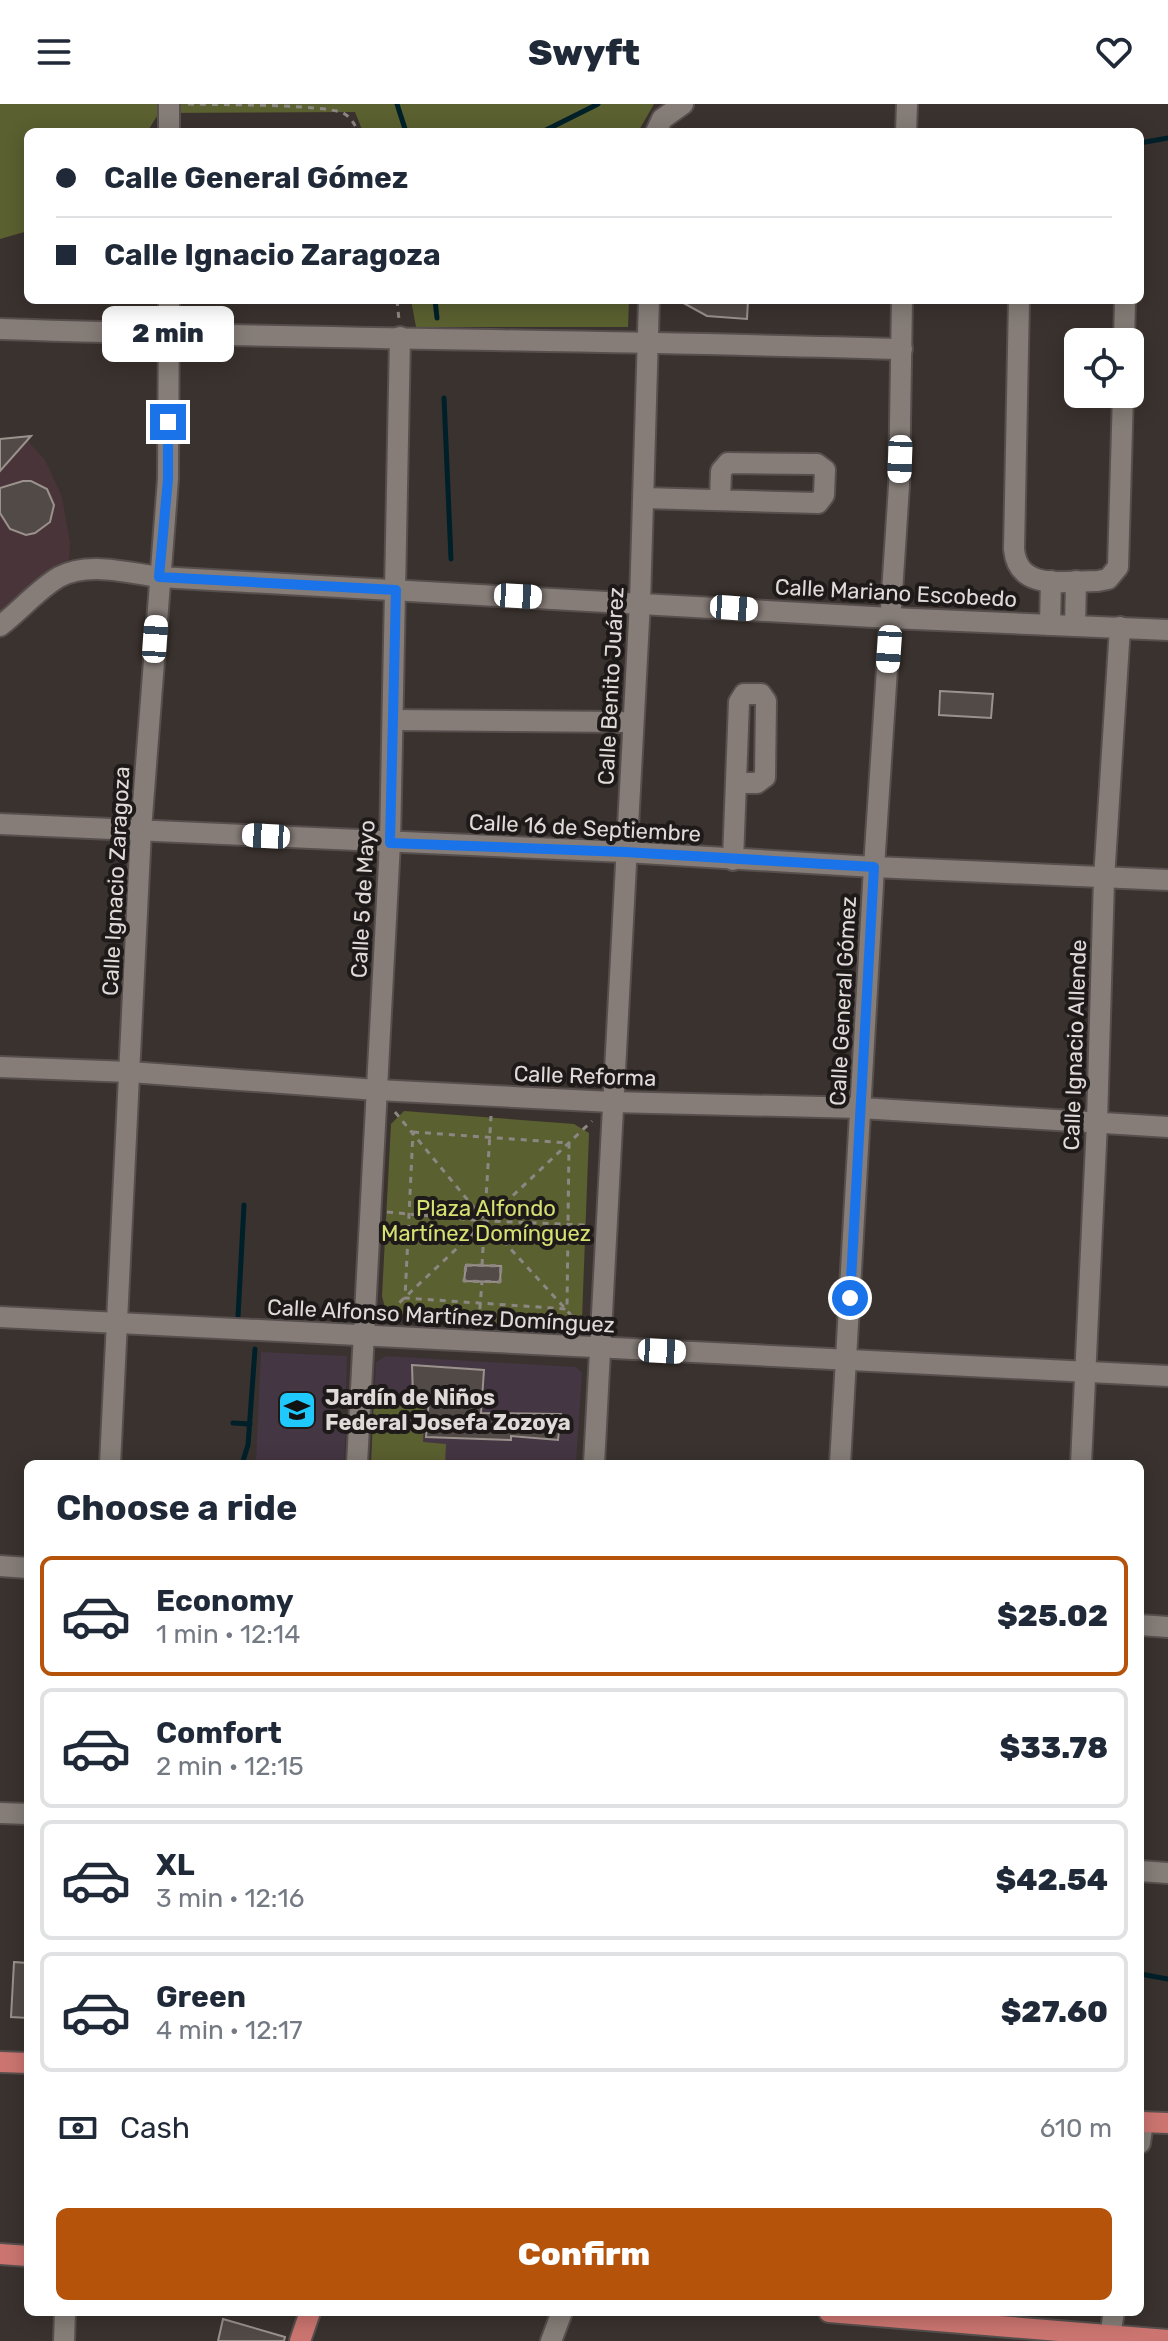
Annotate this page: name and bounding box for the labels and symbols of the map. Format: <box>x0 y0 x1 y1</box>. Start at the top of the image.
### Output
callout: 2 min <box>102 306 234 362</box>
route end <box>150 404 186 440</box>
car <box>887 435 913 483</box>
street label: Calle Mariano Escobedo <box>774 573 1018 613</box>
car <box>493 583 543 609</box>
street label: Calle Benito Juárez <box>592 586 630 786</box>
car <box>709 594 759 622</box>
car <box>141 614 169 664</box>
car <box>875 624 903 674</box>
street label: Calle Ignacio Zaragoza <box>97 765 135 997</box>
street label: Calle 16 de Septiembre <box>468 808 702 848</box>
street label: Calle 5 de Mayo <box>345 819 381 979</box>
car <box>241 823 291 849</box>
street label: Calle General Gómez <box>824 895 862 1107</box>
street label: Calle Ignacio Allende <box>1058 939 1092 1151</box>
street label: Calle Reforma <box>513 1060 657 1092</box>
park label: Plaza Alfondo Martínez Domínguez <box>381 1195 591 1247</box>
route start <box>832 1280 868 1316</box>
street label: Calle Alfonso Martínez Domínguez <box>266 1293 616 1339</box>
car <box>637 1338 687 1364</box>
place label: Jardín de Niños Federal Josefa Zozoya <box>325 1384 571 1436</box>
school or university icon: Jardín de Niños Federal Josefa Zozoya <box>276 1389 318 1431</box>

